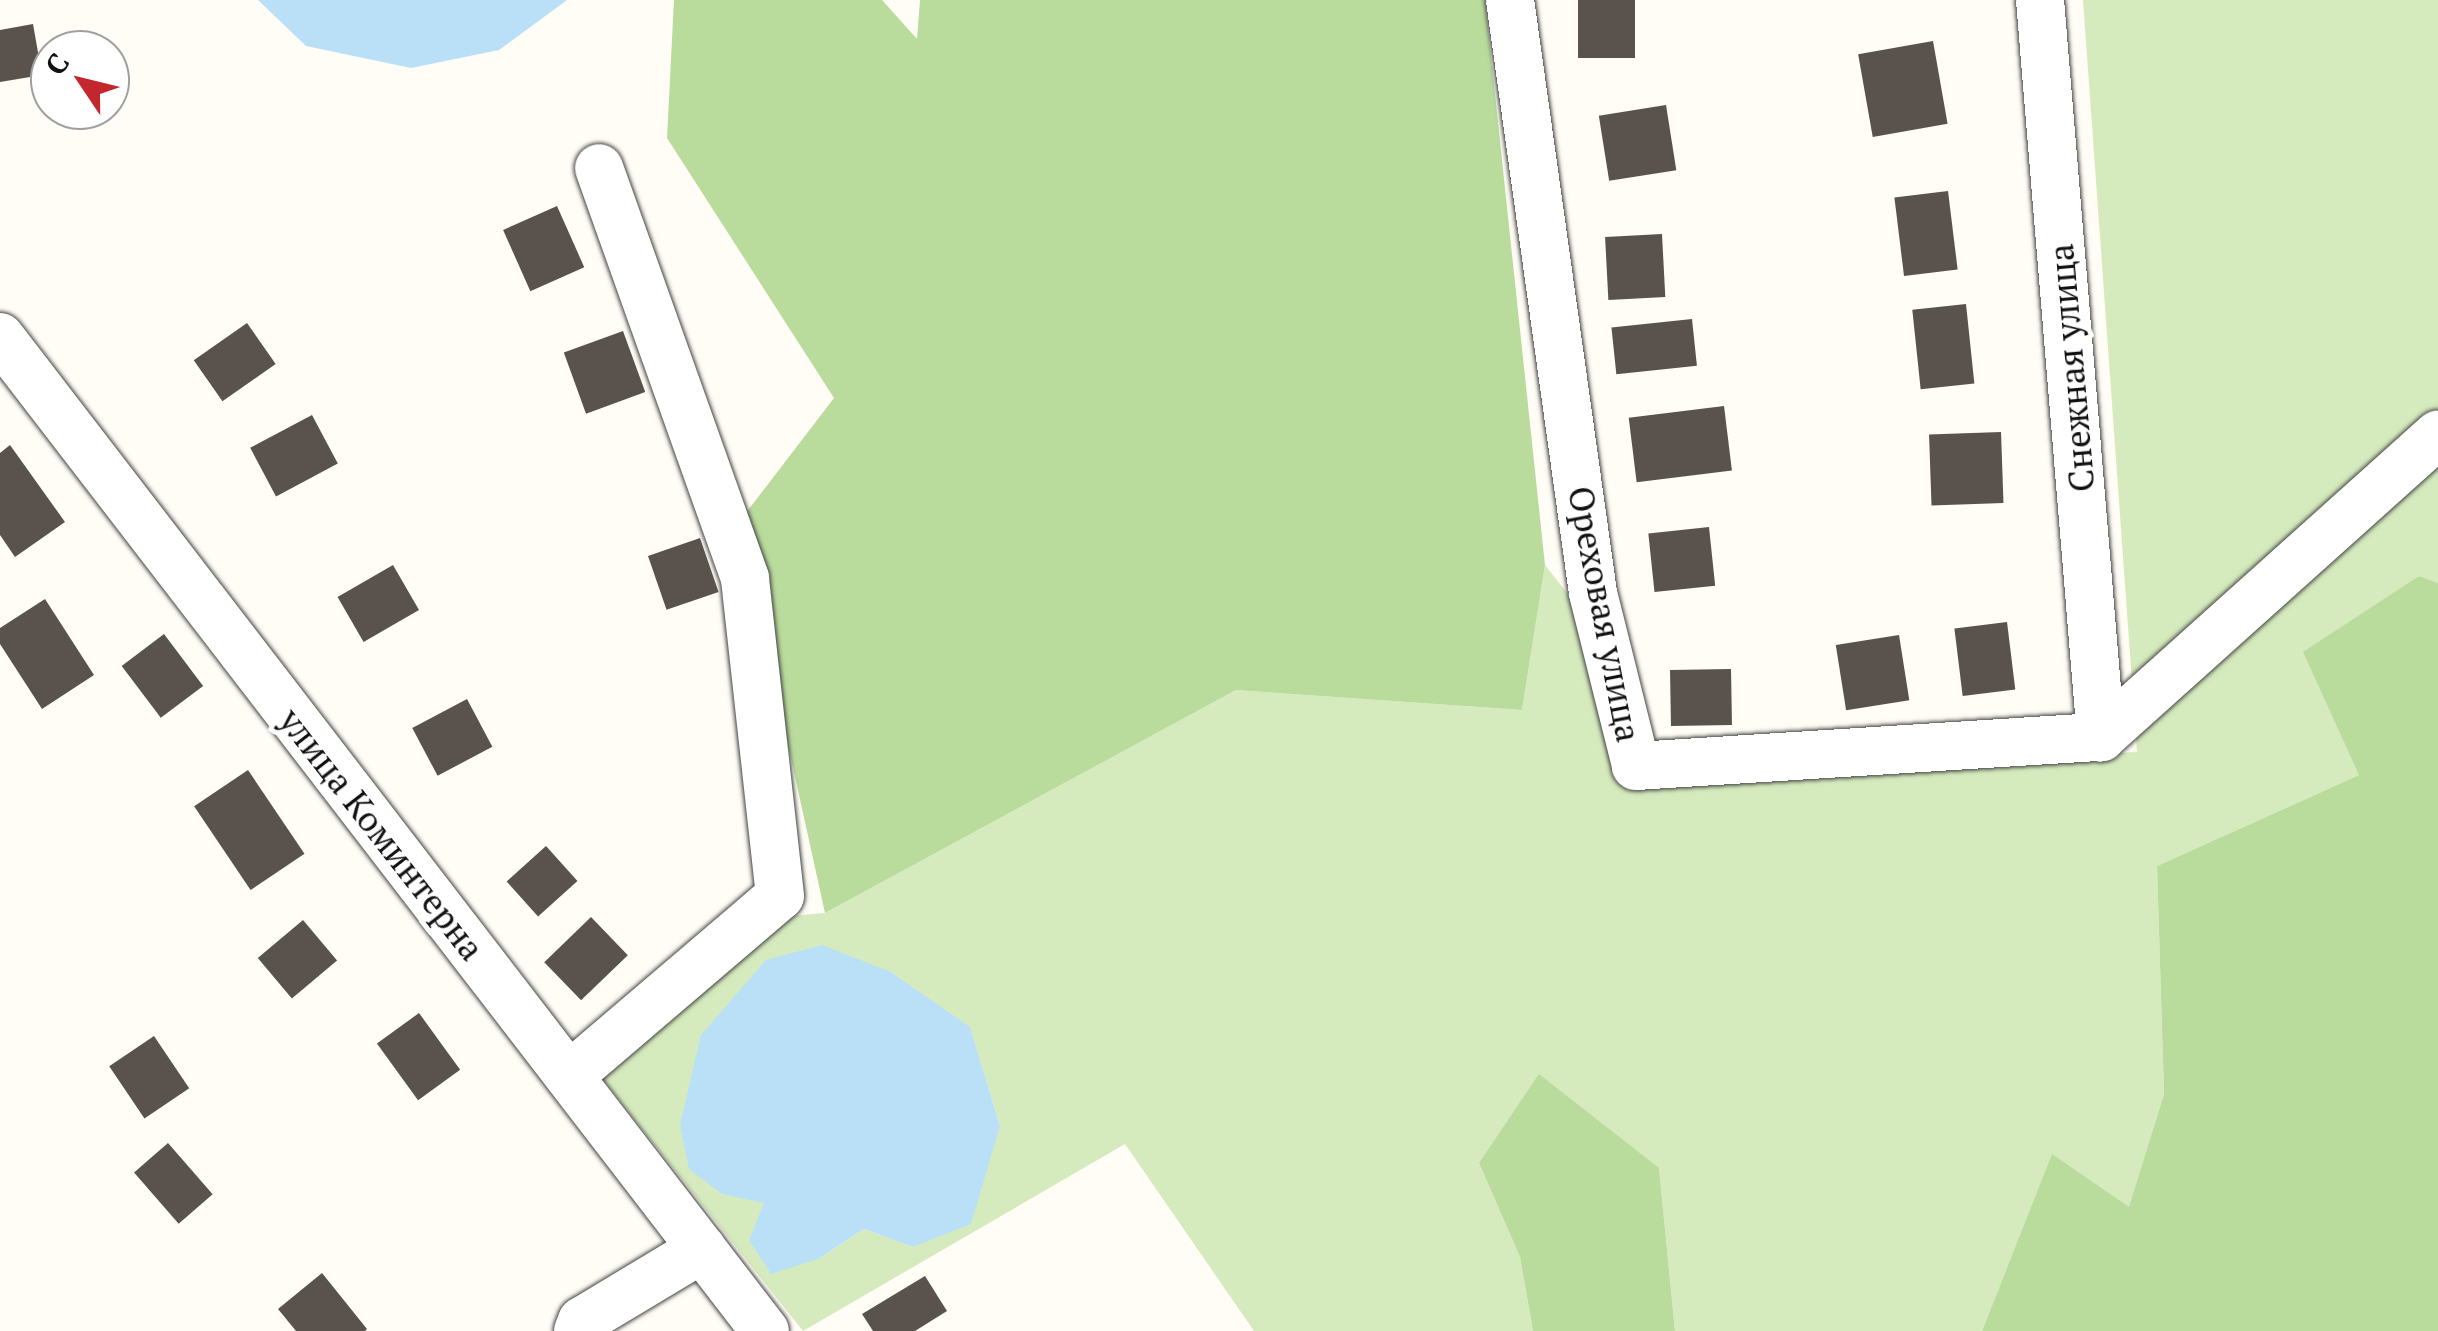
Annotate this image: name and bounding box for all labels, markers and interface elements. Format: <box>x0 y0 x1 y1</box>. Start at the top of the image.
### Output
north arrow <box>30 30 130 130</box>
text: С <box>36 46 77 82</box>
street label: Снежная улица <box>2039 242 2103 494</box>
street label: Ореховая улица <box>1560 483 1650 745</box>
street label: улица Коминтерна <box>271 700 493 968</box>

